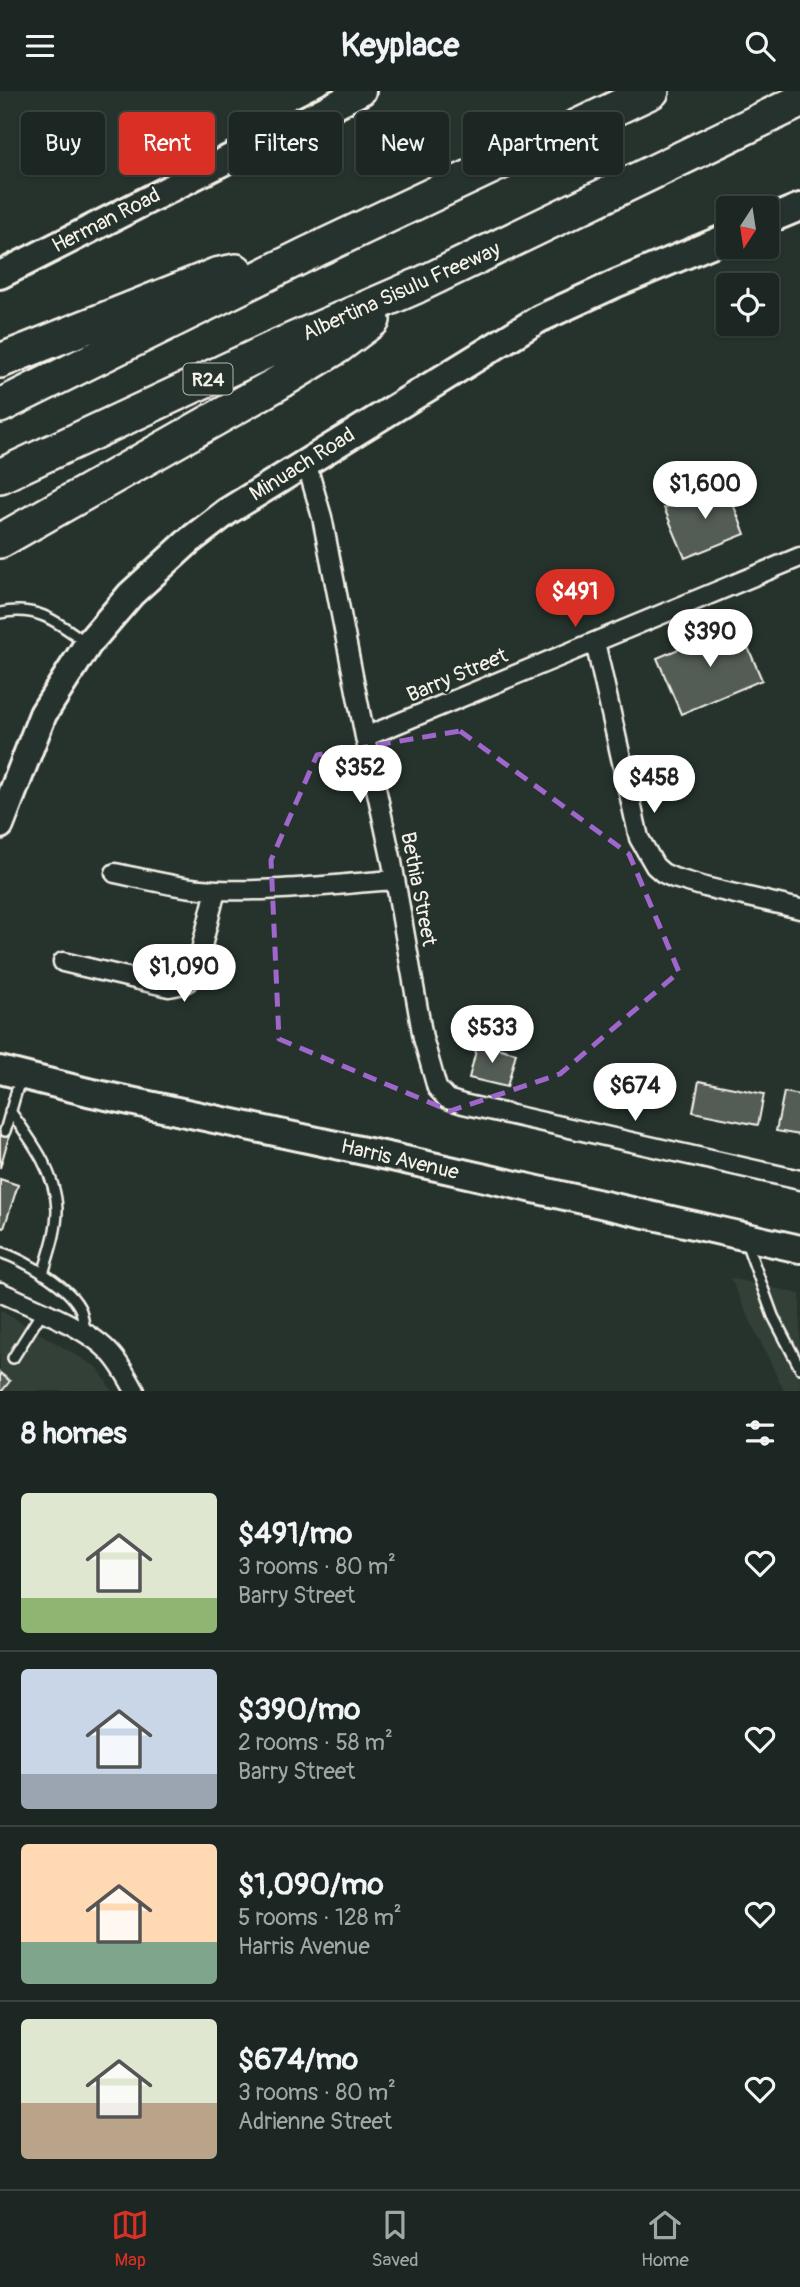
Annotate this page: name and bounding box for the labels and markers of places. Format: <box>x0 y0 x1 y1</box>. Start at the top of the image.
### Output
pin: $1,600 <box>648 461 762 521</box>
pin: $491 <box>534 569 616 629</box>
pin: $390 <box>669 609 751 669</box>
pin: $352 <box>319 745 401 805</box>
pin: $458 <box>613 755 695 815</box>
pin: $1,090 <box>127 944 241 1004</box>
pin: $533 <box>451 1005 533 1065</box>
pin: $674 <box>594 1063 676 1123</box>

